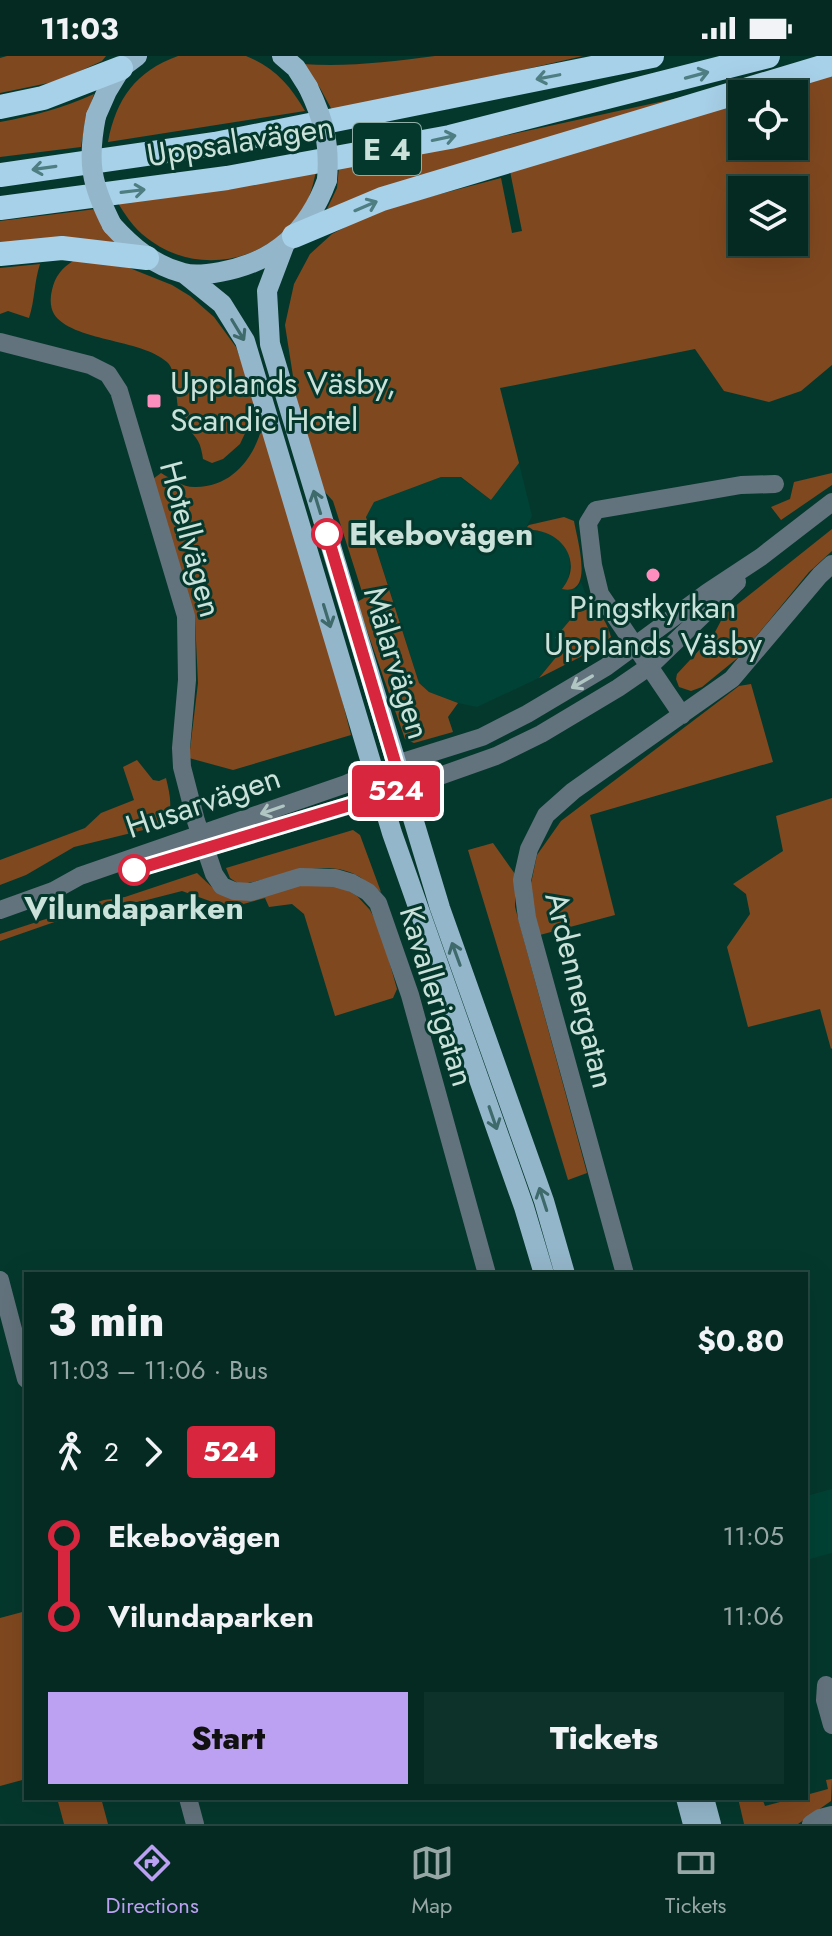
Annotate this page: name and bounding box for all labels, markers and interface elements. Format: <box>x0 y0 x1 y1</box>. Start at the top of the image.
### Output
text: 11:03 <box>40 7 119 50</box>
one-way arrow <box>683 67 709 82</box>
one-way arrow <box>536 70 561 85</box>
map controls <box>728 80 808 256</box>
button: locate <box>728 80 808 160</box>
street label: Uppsalavägen <box>143 104 337 178</box>
road number: E 4 <box>353 123 421 175</box>
one-way arrow <box>431 130 457 145</box>
one-way arrow <box>32 161 57 176</box>
button: layers <box>728 176 808 256</box>
one-way arrow <box>119 183 146 198</box>
one-way arrow <box>353 197 378 212</box>
one-way arrow <box>230 318 246 341</box>
place label: Upplands Väsby, Scandic Hotel <box>170 360 396 443</box>
marker: Upplands Väsby, Scandic Hotel <box>145 392 163 410</box>
street label: Hotellvägen <box>148 456 234 622</box>
one-way arrow <box>309 489 324 515</box>
place label: Ekebovägen <box>349 511 533 557</box>
marker: Ekebovägen <box>312 519 342 549</box>
marker: Pingstkyrkan Upplands Väsby <box>644 566 662 584</box>
street label: Mälarvägen <box>352 581 442 745</box>
place label: Pingstkyrkan Upplands Väsby <box>544 584 763 667</box>
one-way arrow <box>320 603 335 629</box>
one-way arrow <box>571 674 594 690</box>
street label: Husarvägen <box>119 754 287 850</box>
line badge: 524 <box>350 765 442 817</box>
text: 524 <box>368 770 424 811</box>
one-way arrow <box>261 804 285 818</box>
marker: Vilundaparken <box>119 855 149 885</box>
place label: Vilundaparken <box>23 885 244 931</box>
street label: Ardennergatan <box>533 887 627 1093</box>
street label: Kavallerigatan <box>388 900 486 1092</box>
one-way arrow <box>448 942 463 967</box>
one-way arrow <box>487 1105 502 1130</box>
one-way arrow <box>535 1187 550 1213</box>
text: 3 min <box>48 1289 164 1353</box>
text: $0.80 <box>697 1319 784 1362</box>
text: 11:03 – 11:06 · Bus <box>48 1351 268 1389</box>
icon: walk <box>48 1430 92 1474</box>
icon: forward <box>131 1430 175 1474</box>
text: 524 <box>203 1431 259 1472</box>
text: 2 <box>104 1433 119 1471</box>
text: Ekebovägen <box>108 1515 281 1558</box>
text: 11:05 <box>723 1517 784 1555</box>
text: Vilundaparken <box>108 1595 314 1638</box>
text: 11:06 <box>722 1597 784 1635</box>
button: Start <box>48 1692 408 1784</box>
button: Tickets <box>424 1692 784 1784</box>
tab: Directions <box>106 1841 199 1921</box>
tab: Map <box>410 1841 454 1921</box>
tab: Tickets <box>665 1841 726 1921</box>

